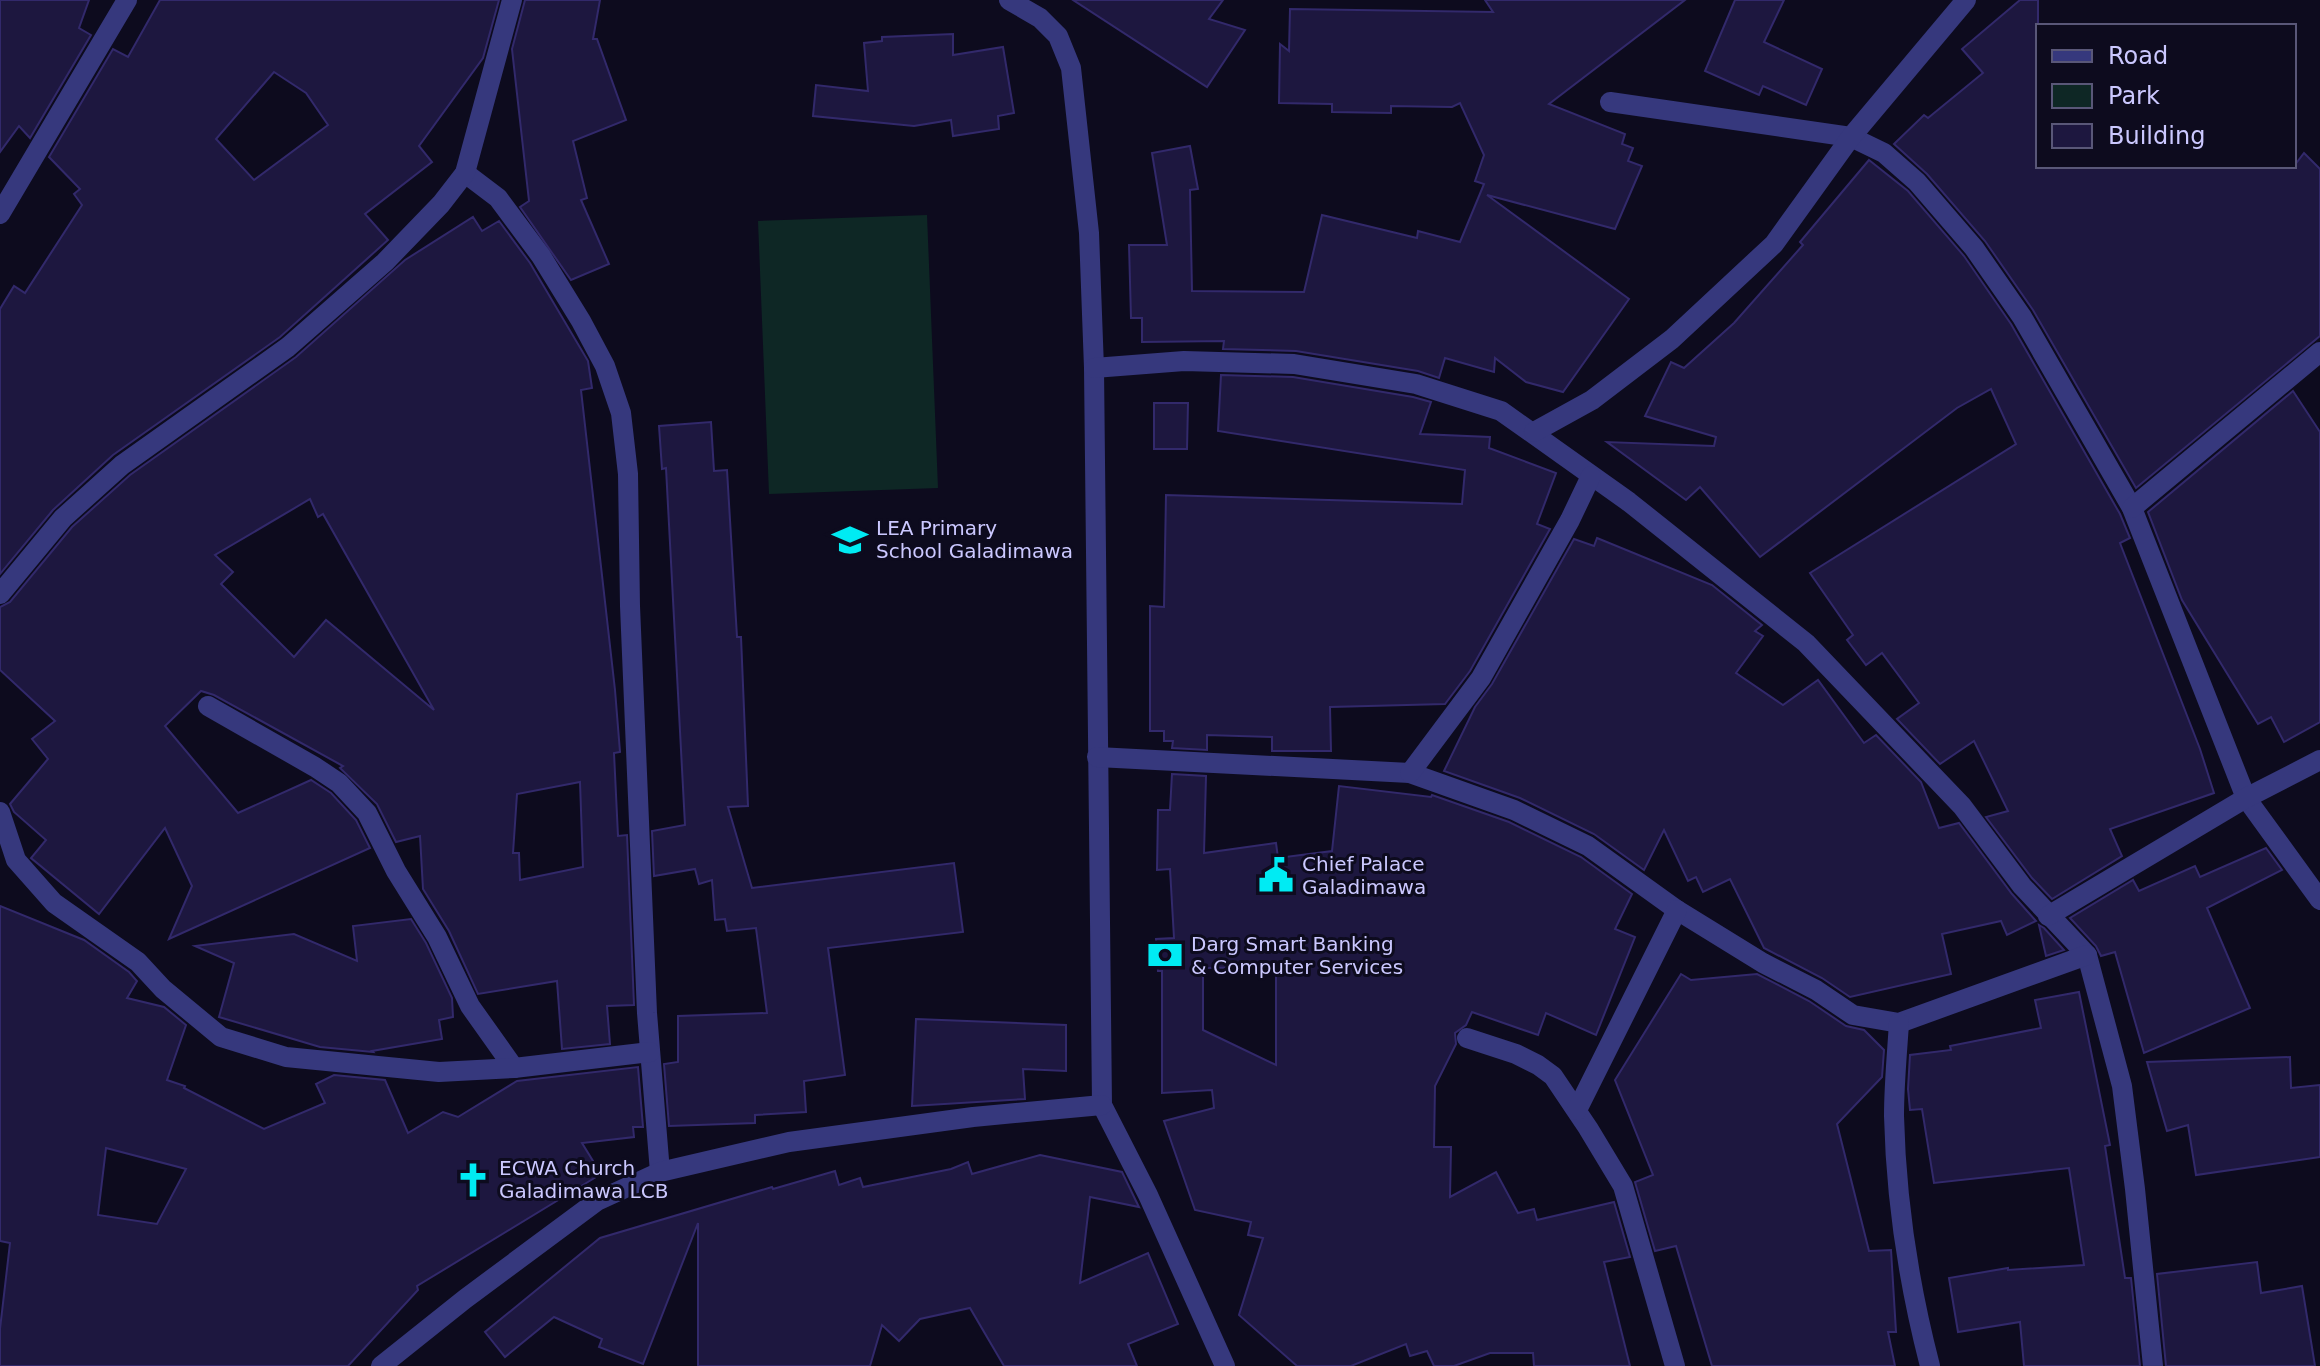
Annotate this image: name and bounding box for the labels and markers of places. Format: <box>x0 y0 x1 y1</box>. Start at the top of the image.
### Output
place label: LEA Primary School Galadimawa <box>876 516 1073 563</box>
school or university icon: LEA Primary School Galadimawa <box>831 521 869 559</box>
place label: Chief Palace Galadimawa <box>1302 852 1426 899</box>
public building icon: Chief Palace Galadimawa <box>1257 856 1295 894</box>
place label: Darg Smart Banking & Computer Services <box>1191 932 1403 979</box>
bank icon: Darg Smart Banking & Computer Services <box>1146 936 1184 974</box>
place label: ECWA Church Galadimawa LCB <box>499 1156 668 1203</box>
church icon: ECWA Church Galadimawa LCB <box>454 1161 492 1199</box>

